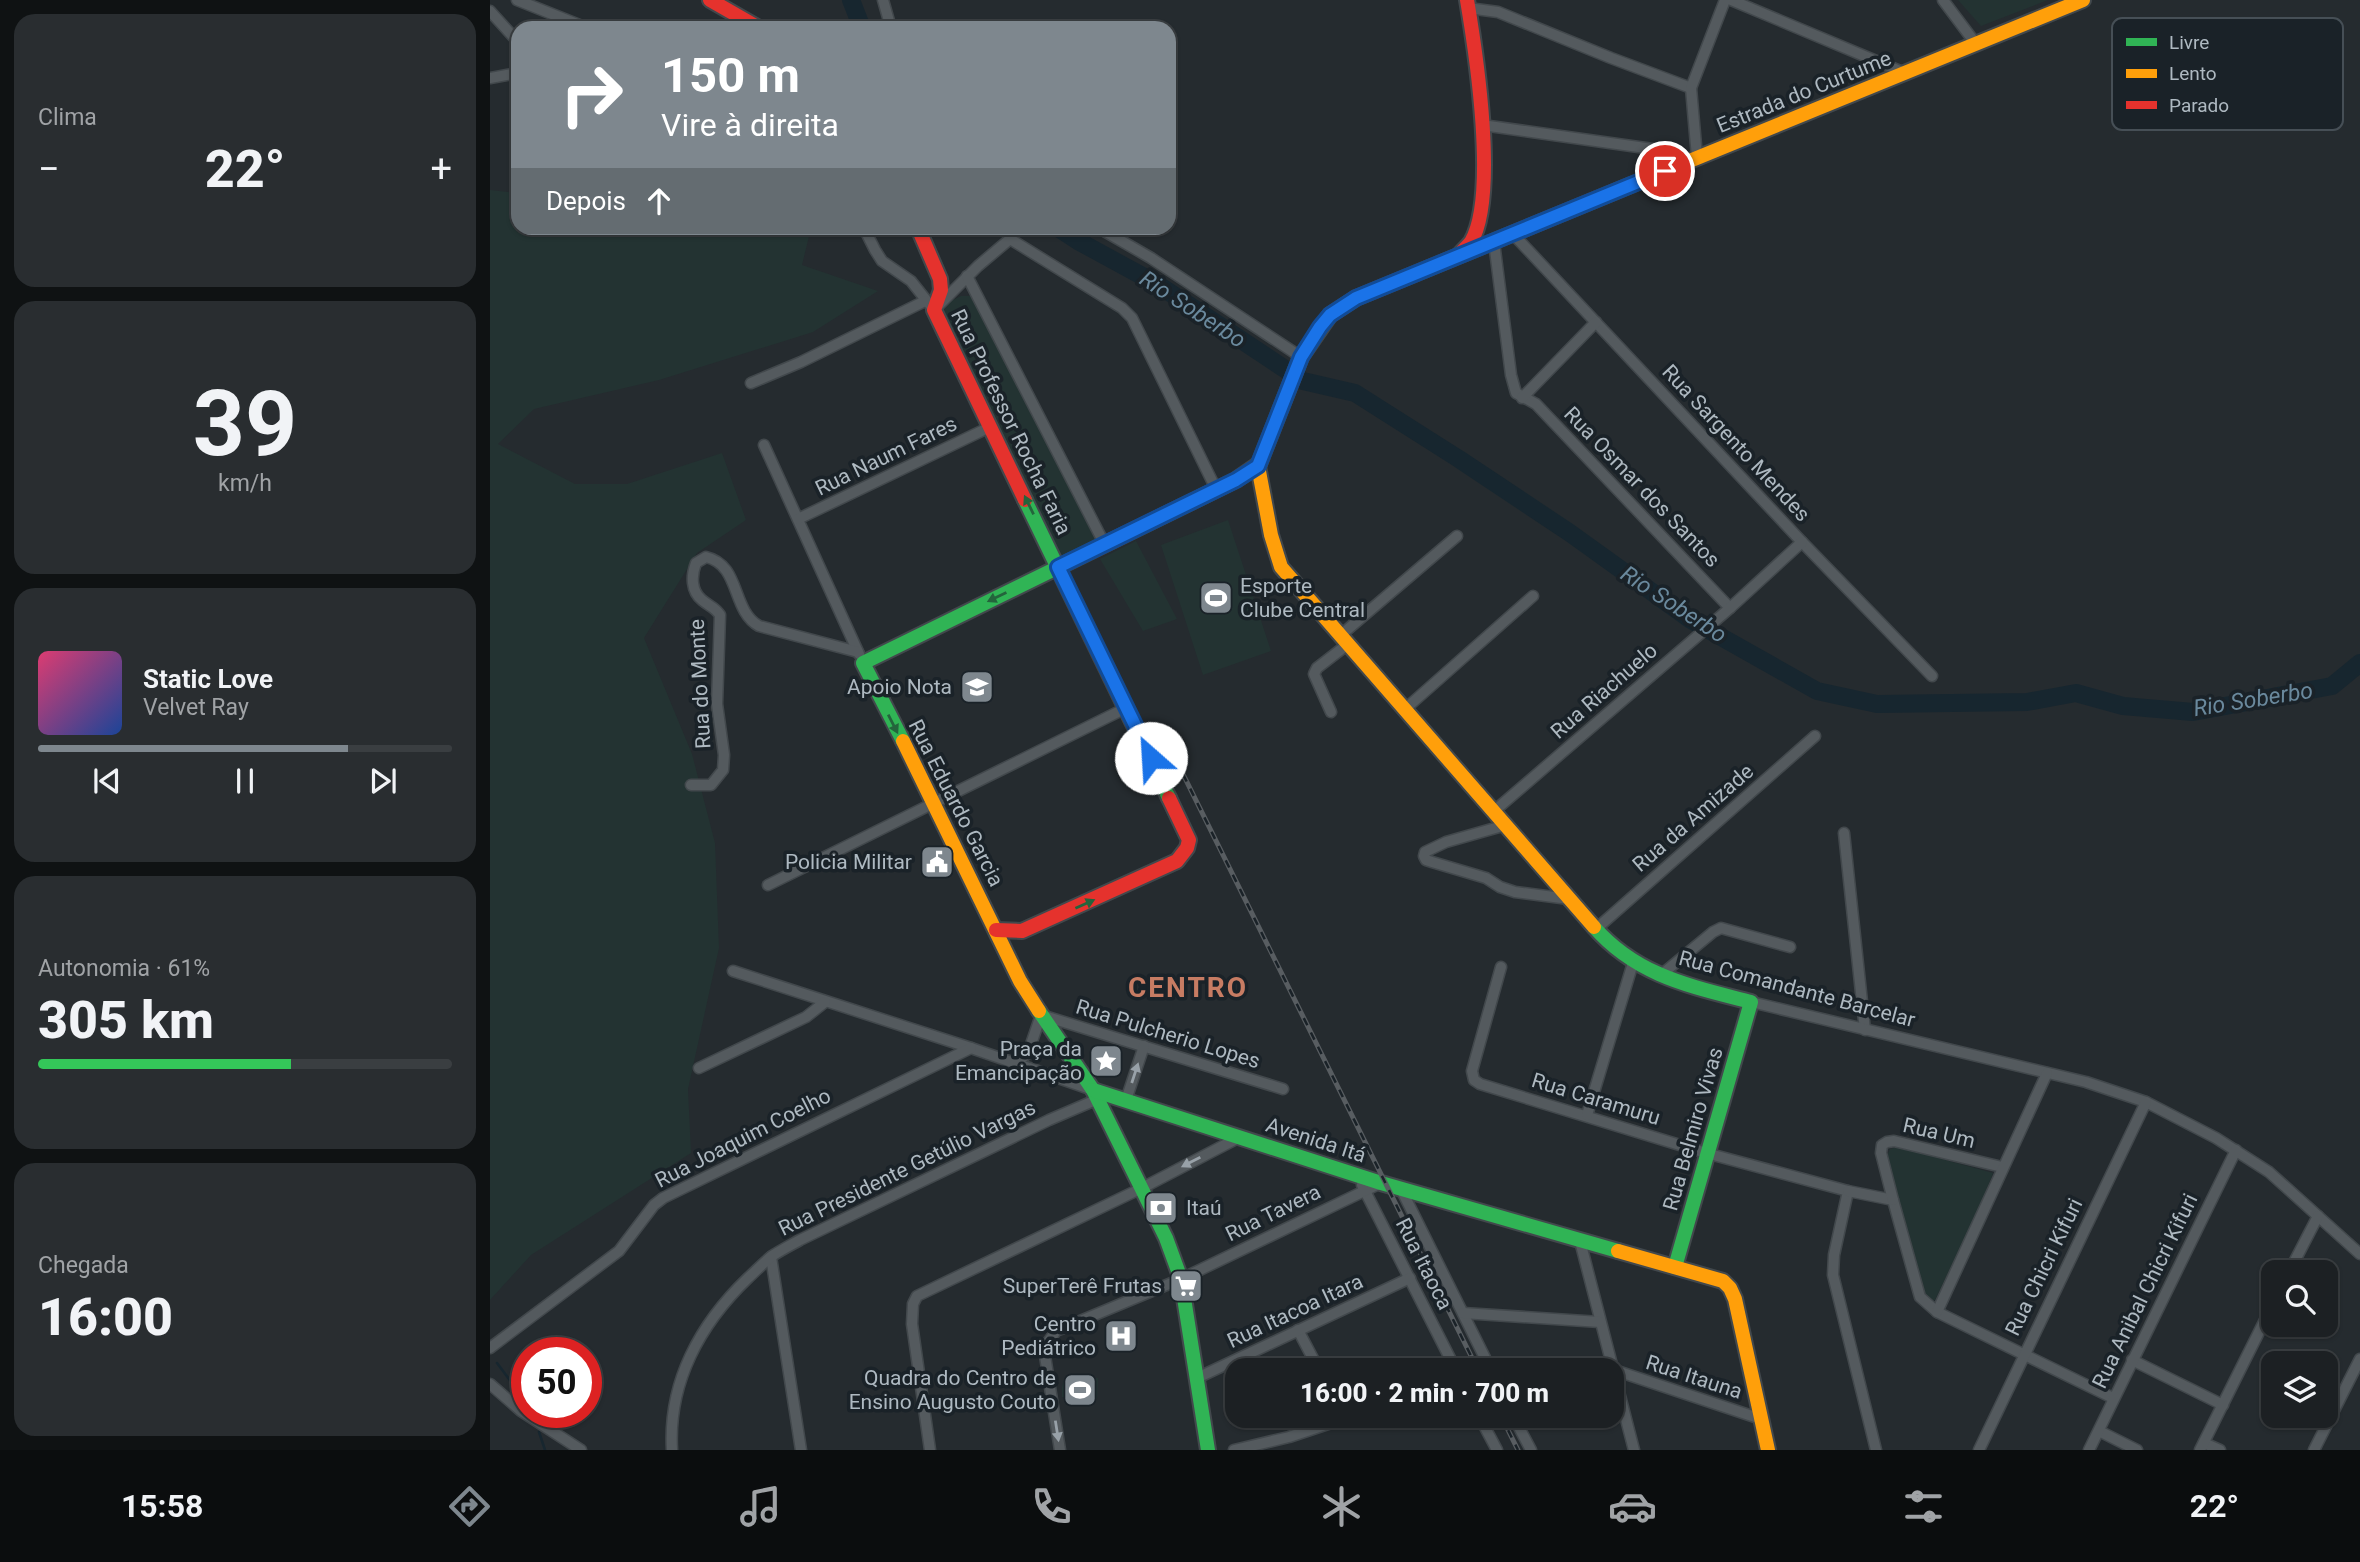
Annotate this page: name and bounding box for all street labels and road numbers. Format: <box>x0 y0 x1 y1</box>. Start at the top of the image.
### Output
street label: Estrada do Curtume <box>1713 46 1895 138</box>
street label: Rua Professor Rocha Faria <box>946 305 1076 539</box>
street label: Rua Sargento Mendes <box>1657 360 1815 526</box>
street label: Rua Osmar dos Santos <box>1559 402 1725 572</box>
street label: Rua Naum Fares <box>811 411 961 501</box>
street label: Rua do Monte <box>685 618 715 750</box>
street label: Rua Riachuelo <box>1546 638 1662 744</box>
street label: Rua Eduardo Garcia <box>904 716 1008 890</box>
street label: Rua da Amizade <box>1628 759 1758 877</box>
street label: Rua Comandante Barcelar <box>1676 946 1918 1032</box>
street label: Rua Pulcherio Lopes <box>1073 995 1263 1073</box>
street label: Rua Belmiro Vivas <box>1658 1045 1728 1213</box>
street label: Rua Caramuru <box>1529 1068 1663 1130</box>
street label: Rua Joaquim Coelho <box>651 1083 835 1193</box>
street label: Rua Presidente Getúlio Vargas <box>775 1095 1039 1241</box>
street label: Avenida Itá <box>1263 1113 1369 1167</box>
street label: Rua Um <box>1901 1113 1977 1153</box>
street label: Rua Tavera <box>1222 1180 1324 1246</box>
street label: Rua Anibal Chicri Kifuri <box>2087 1190 2203 1392</box>
street label: Rua Chicri Kifuri <box>2000 1195 2088 1339</box>
street label: Rua Itaoca <box>1391 1214 1457 1314</box>
street label: Rua Itacoa Itara <box>1223 1269 1367 1353</box>
street label: Rua Itauna <box>1643 1350 1745 1404</box>

